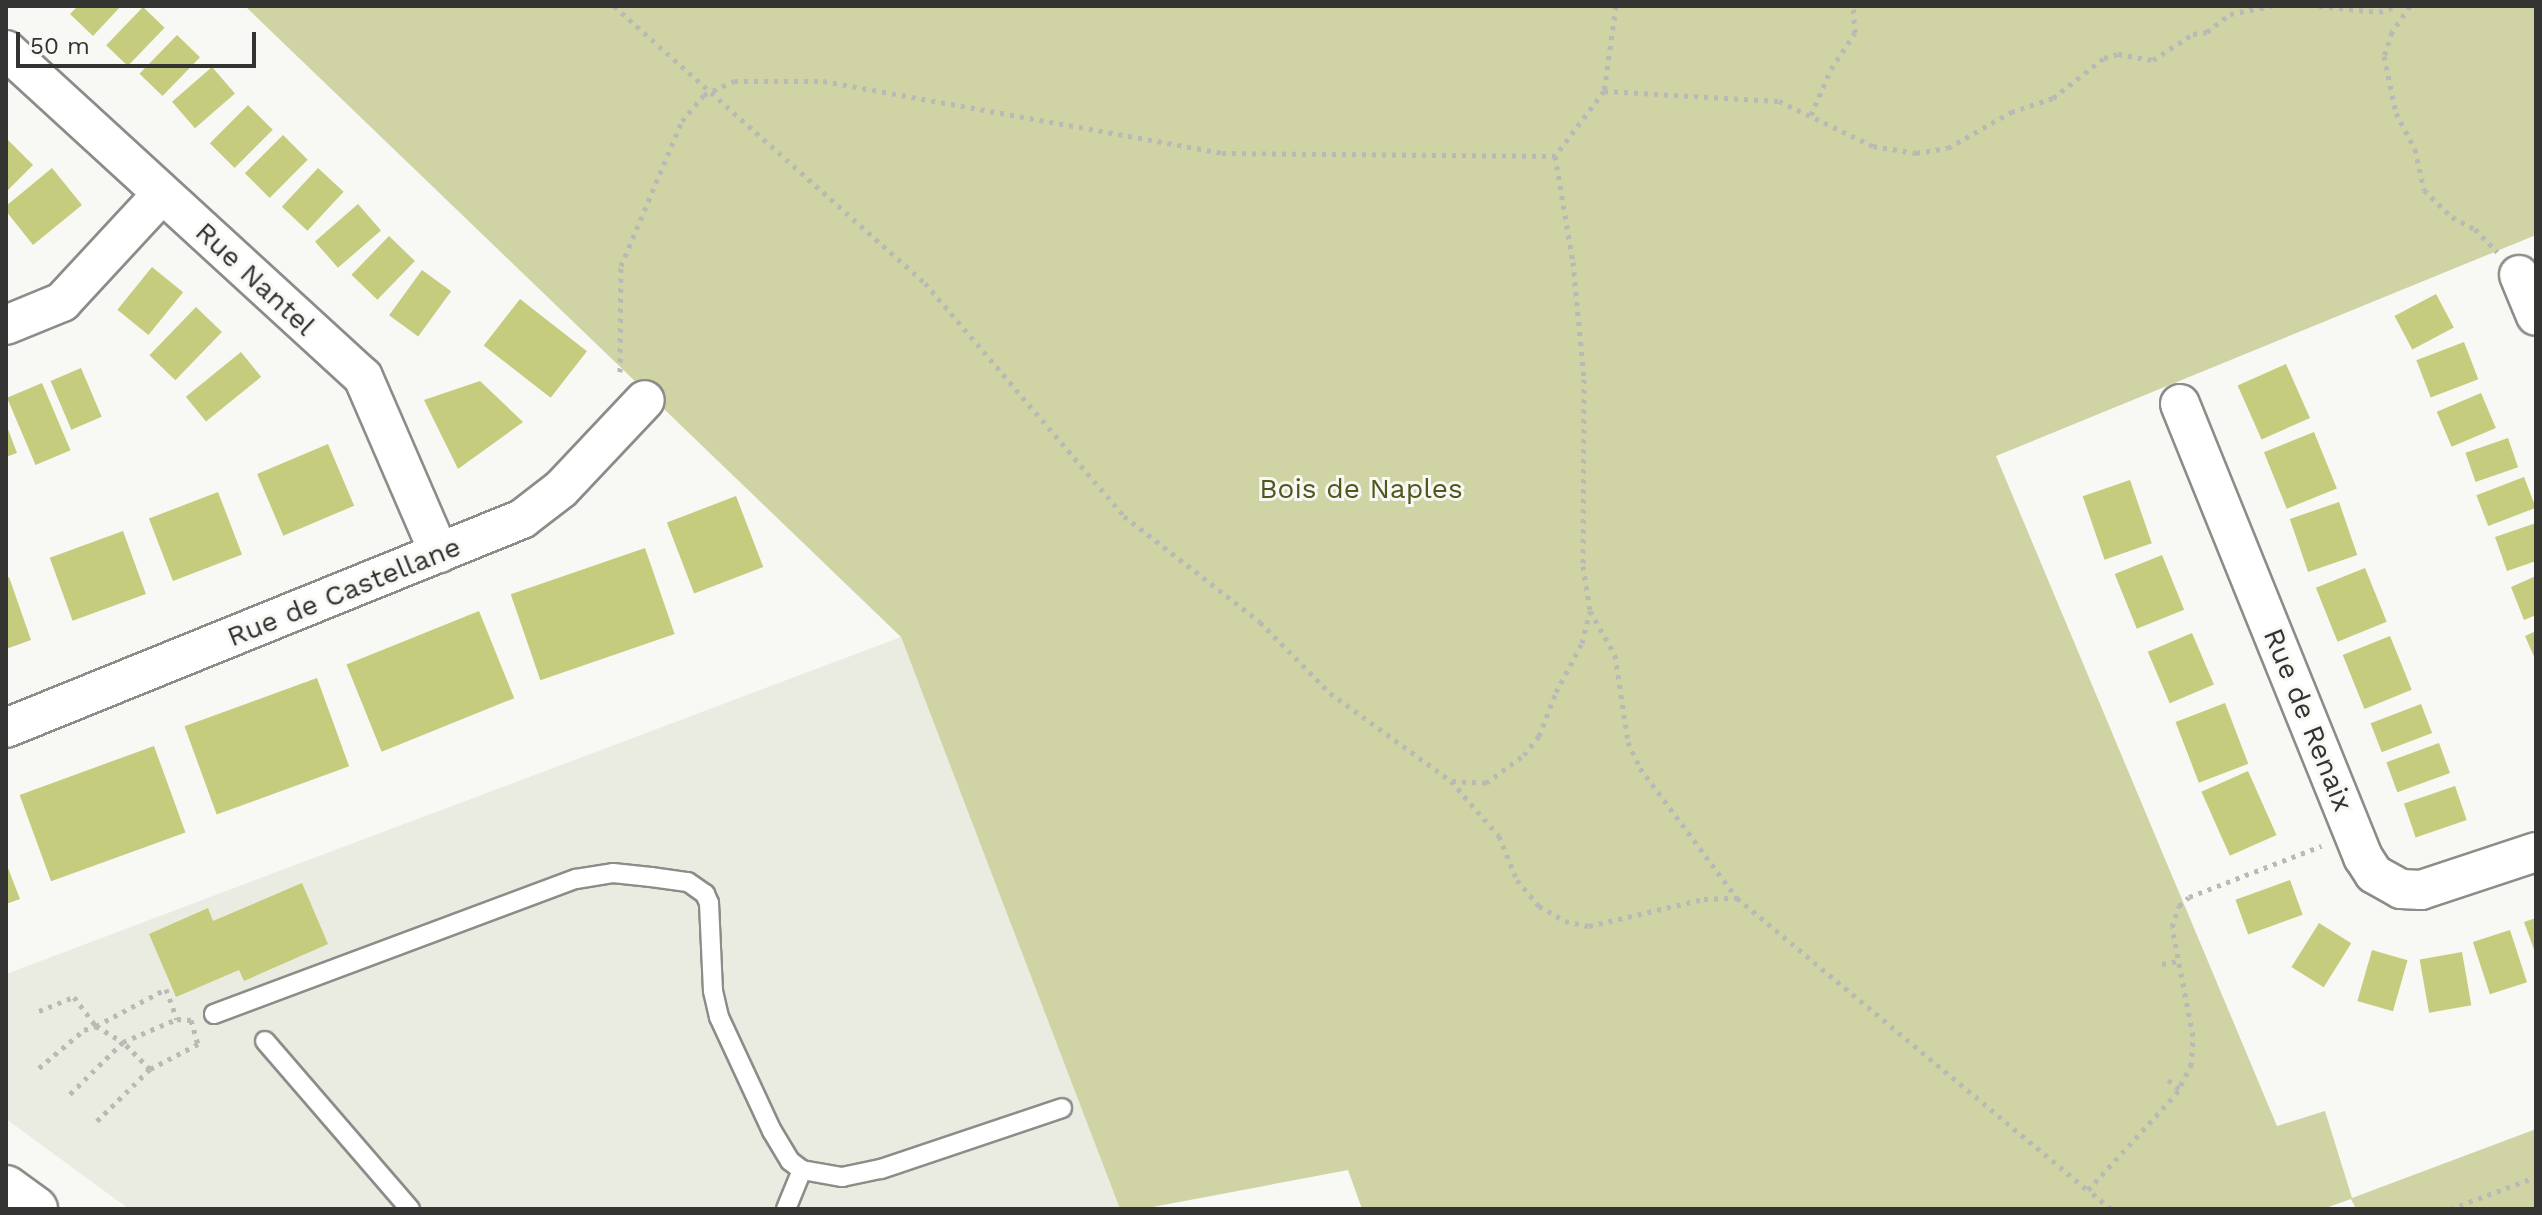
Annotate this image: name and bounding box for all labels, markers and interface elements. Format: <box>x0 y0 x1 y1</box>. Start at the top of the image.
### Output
scale bar <box>20 16 260 66</box>
text: 50 m <box>30 32 90 60</box>
street label: Rue Nantel <box>188 215 322 343</box>
park label: Bois de Naples <box>1259 472 1463 506</box>
street label: Rue de Castellane <box>222 530 466 654</box>
street label: Rue de Renaix <box>2256 624 2360 816</box>

